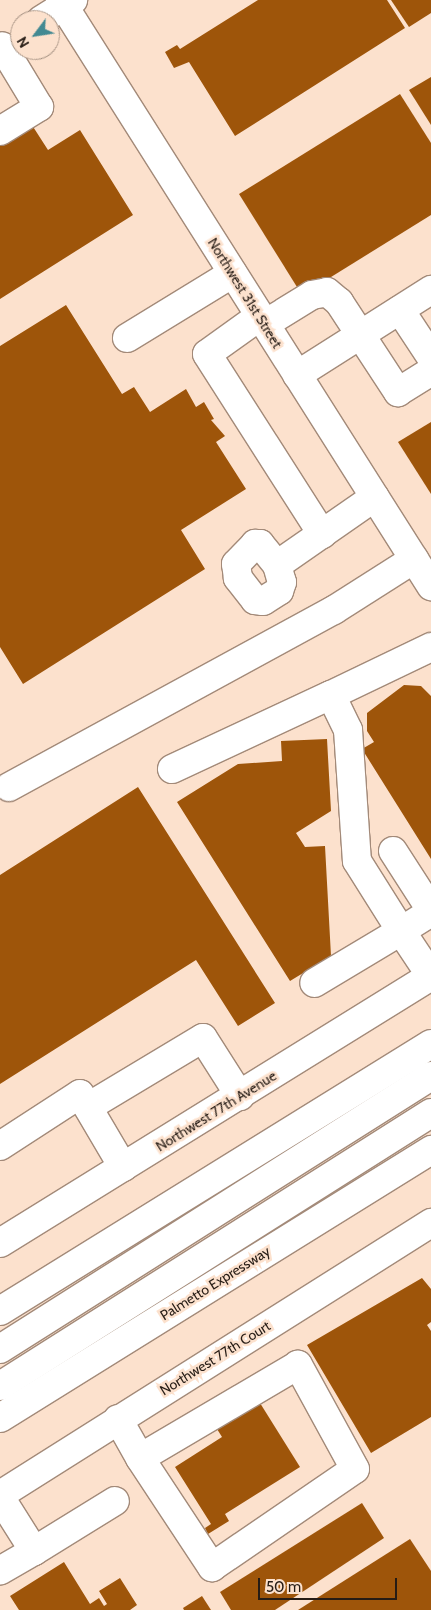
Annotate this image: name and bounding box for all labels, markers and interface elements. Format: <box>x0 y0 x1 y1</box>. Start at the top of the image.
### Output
north arrow <box>10 10 60 60</box>
text: N <box>13 33 33 51</box>
street label: Northwest 31st Street <box>204 235 286 351</box>
street label: Northwest 77th Avenue <box>153 1067 279 1155</box>
street label: Palmetto Expressway <box>157 1242 273 1324</box>
street label: Northwest 77th Court <box>157 1317 273 1399</box>
scale bar <box>261 1568 400 1600</box>
text: 50 m <box>266 1578 301 1596</box>

